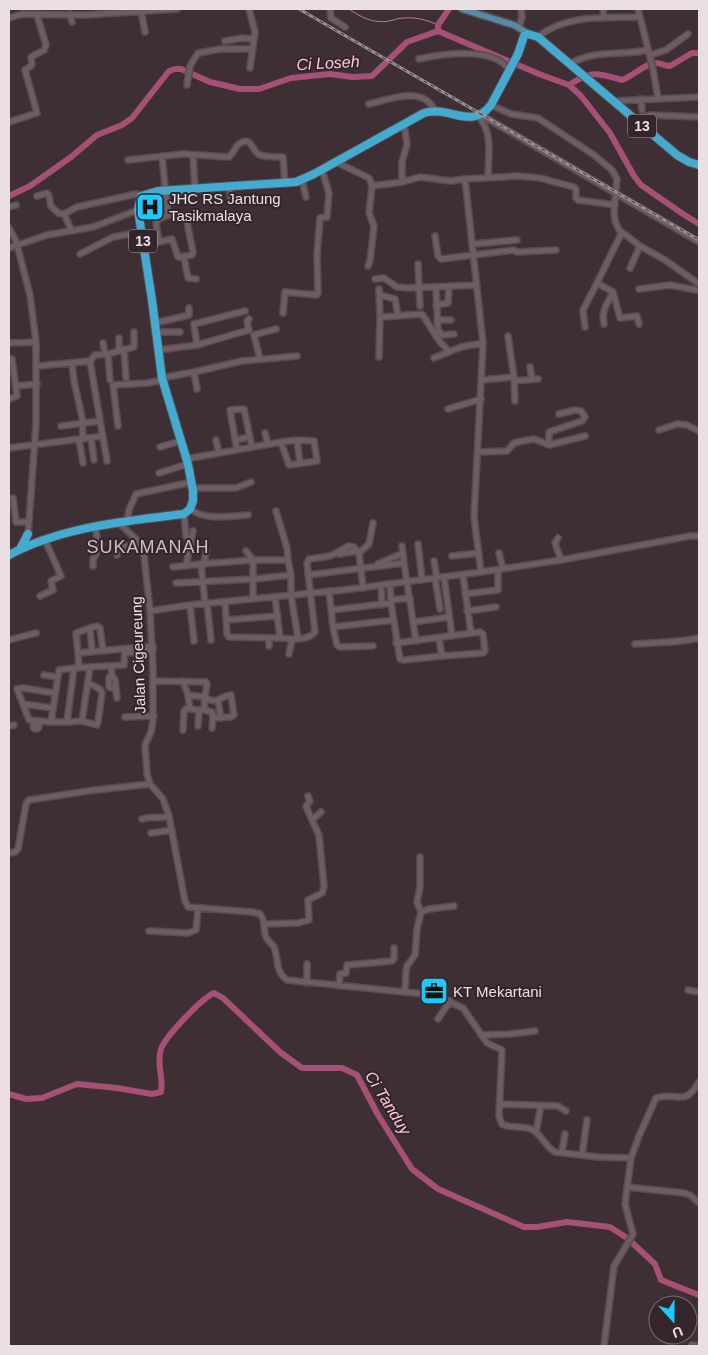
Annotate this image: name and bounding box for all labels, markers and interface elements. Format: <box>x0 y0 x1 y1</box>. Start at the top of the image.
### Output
water label: Ci Loseh <box>296 53 360 73</box>
road number: 13 <box>628 114 656 138</box>
place label: JHC RS Jantung Tasikmalaya <box>169 190 281 224</box>
hospital icon: JHC RS Jantung Tasikmalaya <box>135 192 165 222</box>
road number: 13 <box>129 230 157 252</box>
district label: SUKAMANAH <box>86 537 210 557</box>
street label: Jalan Cigeureung <box>127 596 149 714</box>
office icon: KT Mekartani <box>419 976 449 1006</box>
place label: KT Mekartani <box>453 983 542 1000</box>
water label: Ci Tanduy <box>362 1068 415 1139</box>
north arrow <box>648 1295 698 1345</box>
text: U <box>670 1323 685 1341</box>

